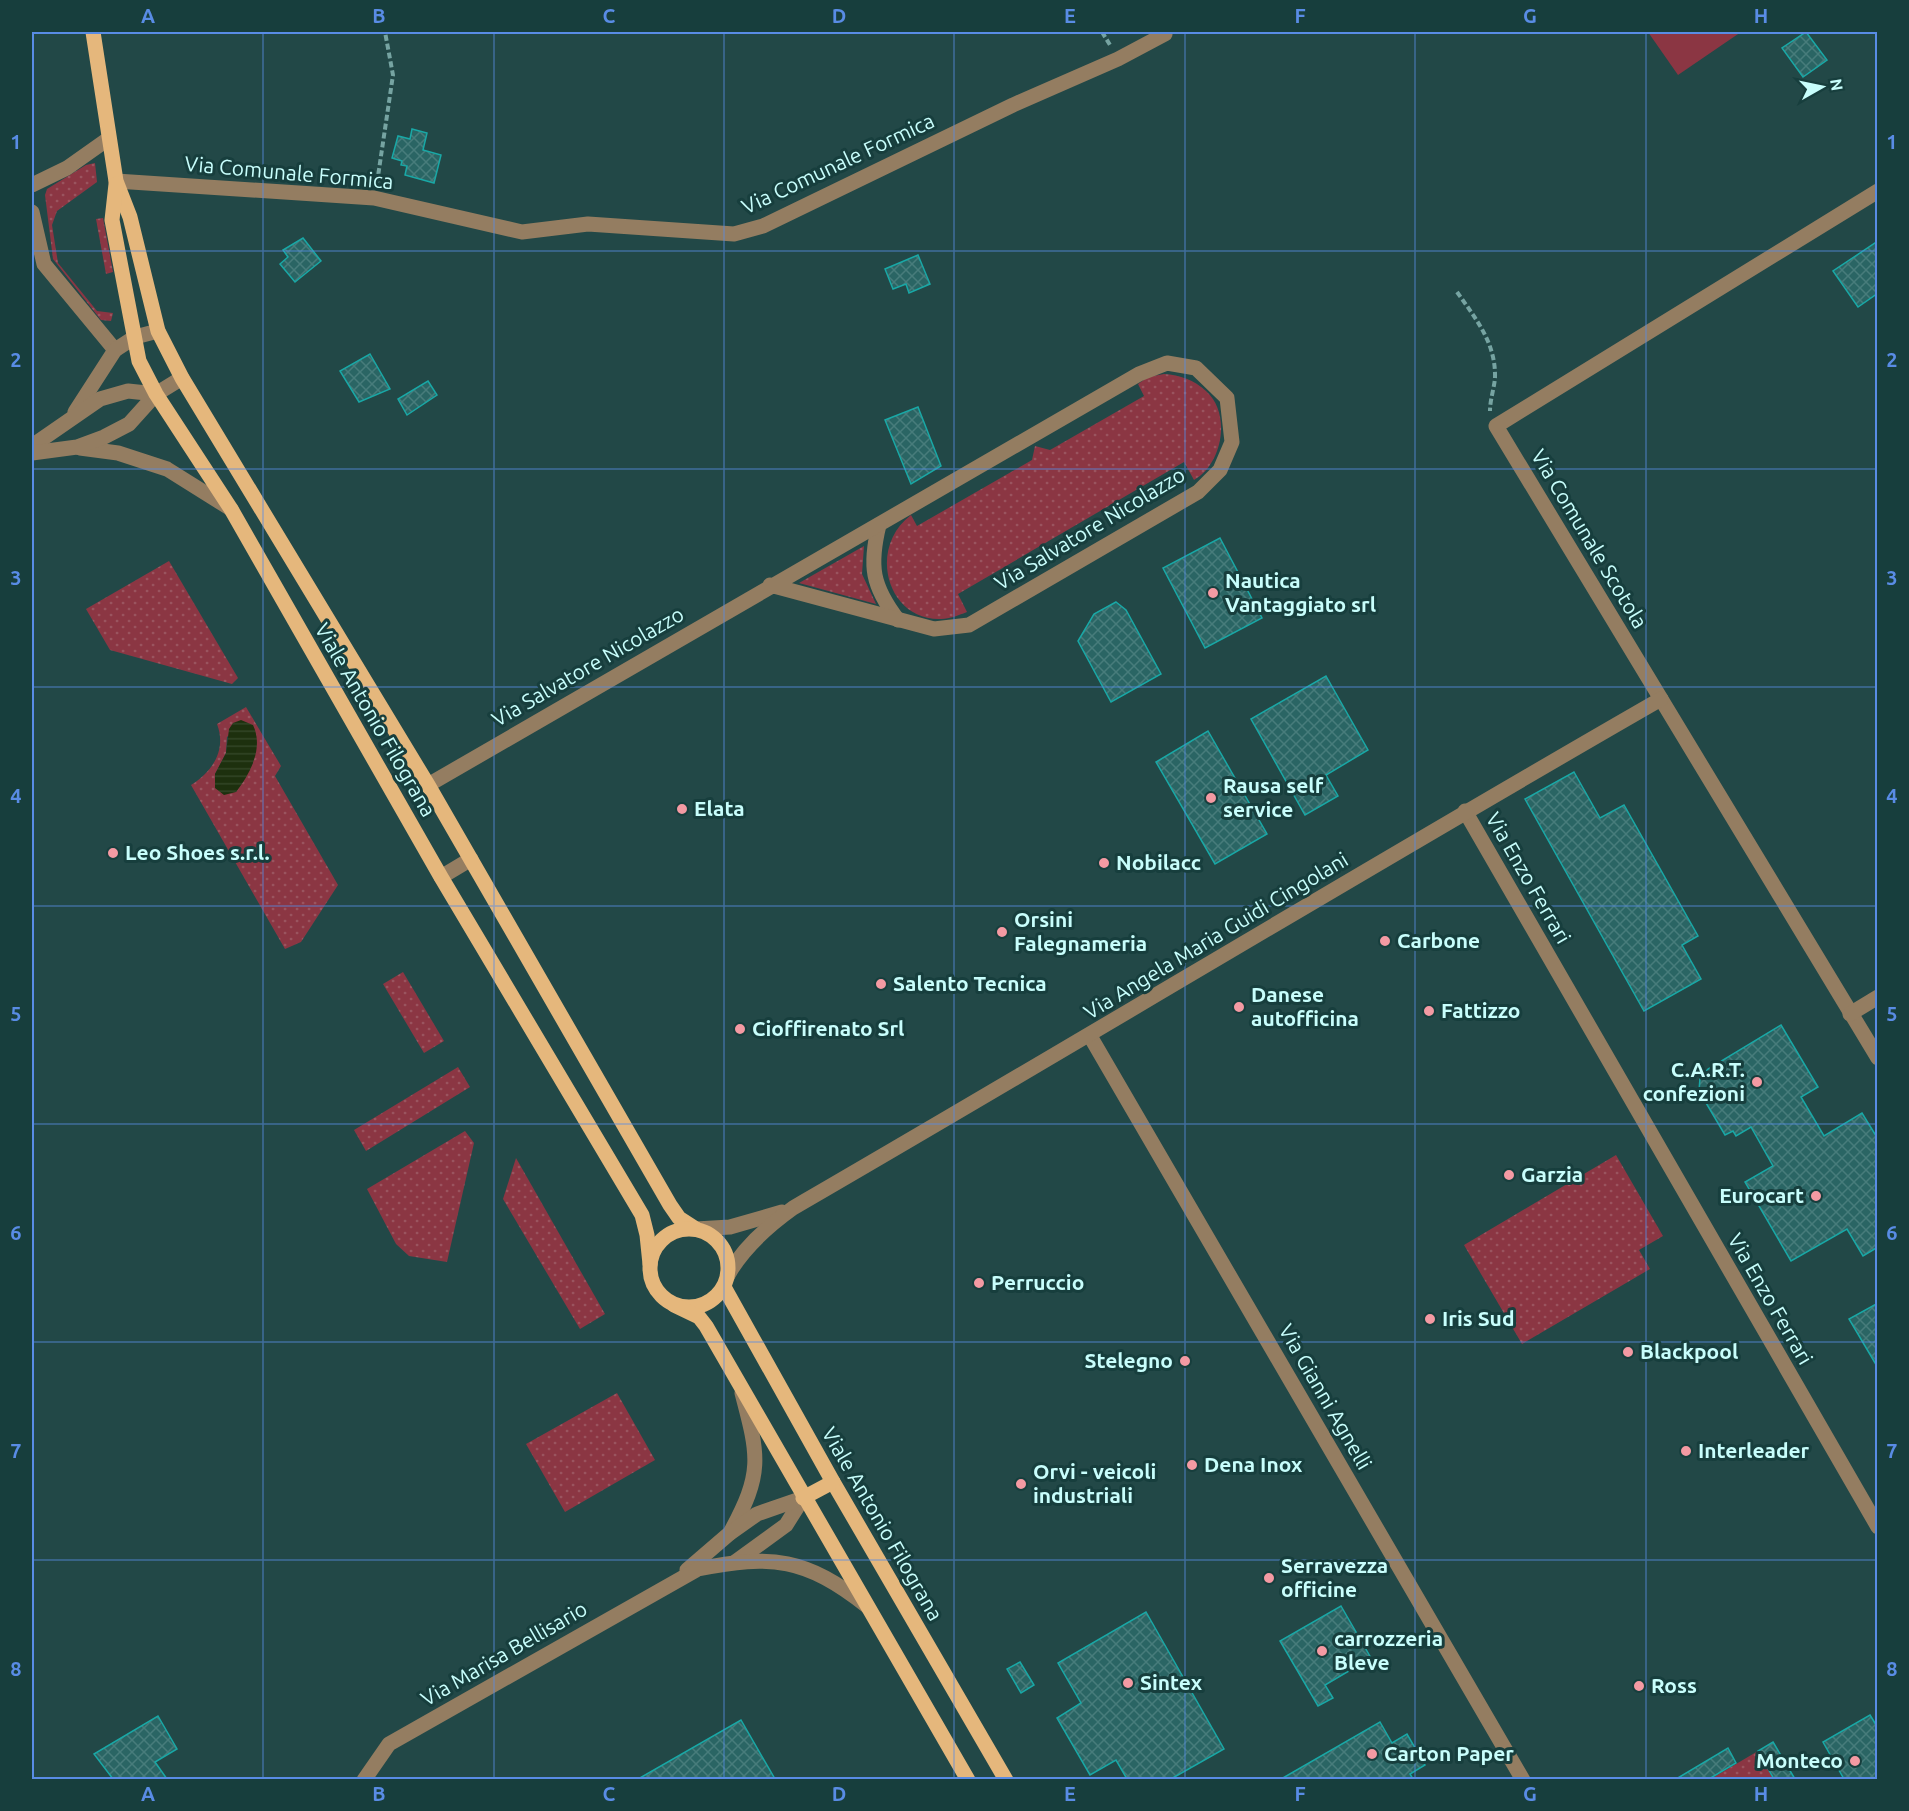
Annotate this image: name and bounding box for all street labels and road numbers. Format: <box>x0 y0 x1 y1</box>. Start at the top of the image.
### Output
street label: Via Comunale Formica <box>737 108 938 218</box>
street label: Via Comunale Formica <box>184 151 395 193</box>
street label: Via Comunale Scotola <box>1527 445 1653 632</box>
street label: Via Salvatore Nicolazzo <box>990 462 1189 594</box>
street label: Via Salvatore Nicolazzo <box>487 601 688 731</box>
street label: Viale Antonio Filograna <box>311 618 441 821</box>
street label: Via Enzo Ferrari <box>1482 808 1576 947</box>
street label: Via Angela Maria Guidi Cingolani <box>1079 847 1352 1024</box>
street label: Via Enzo Ferrari <box>1724 1229 1818 1368</box>
street label: Via Gianni Agnelli <box>1275 1320 1377 1473</box>
street label: Viale Antonio Filograna <box>818 1422 948 1625</box>
street label: Via Marisa Bellisario <box>416 1596 591 1710</box>

